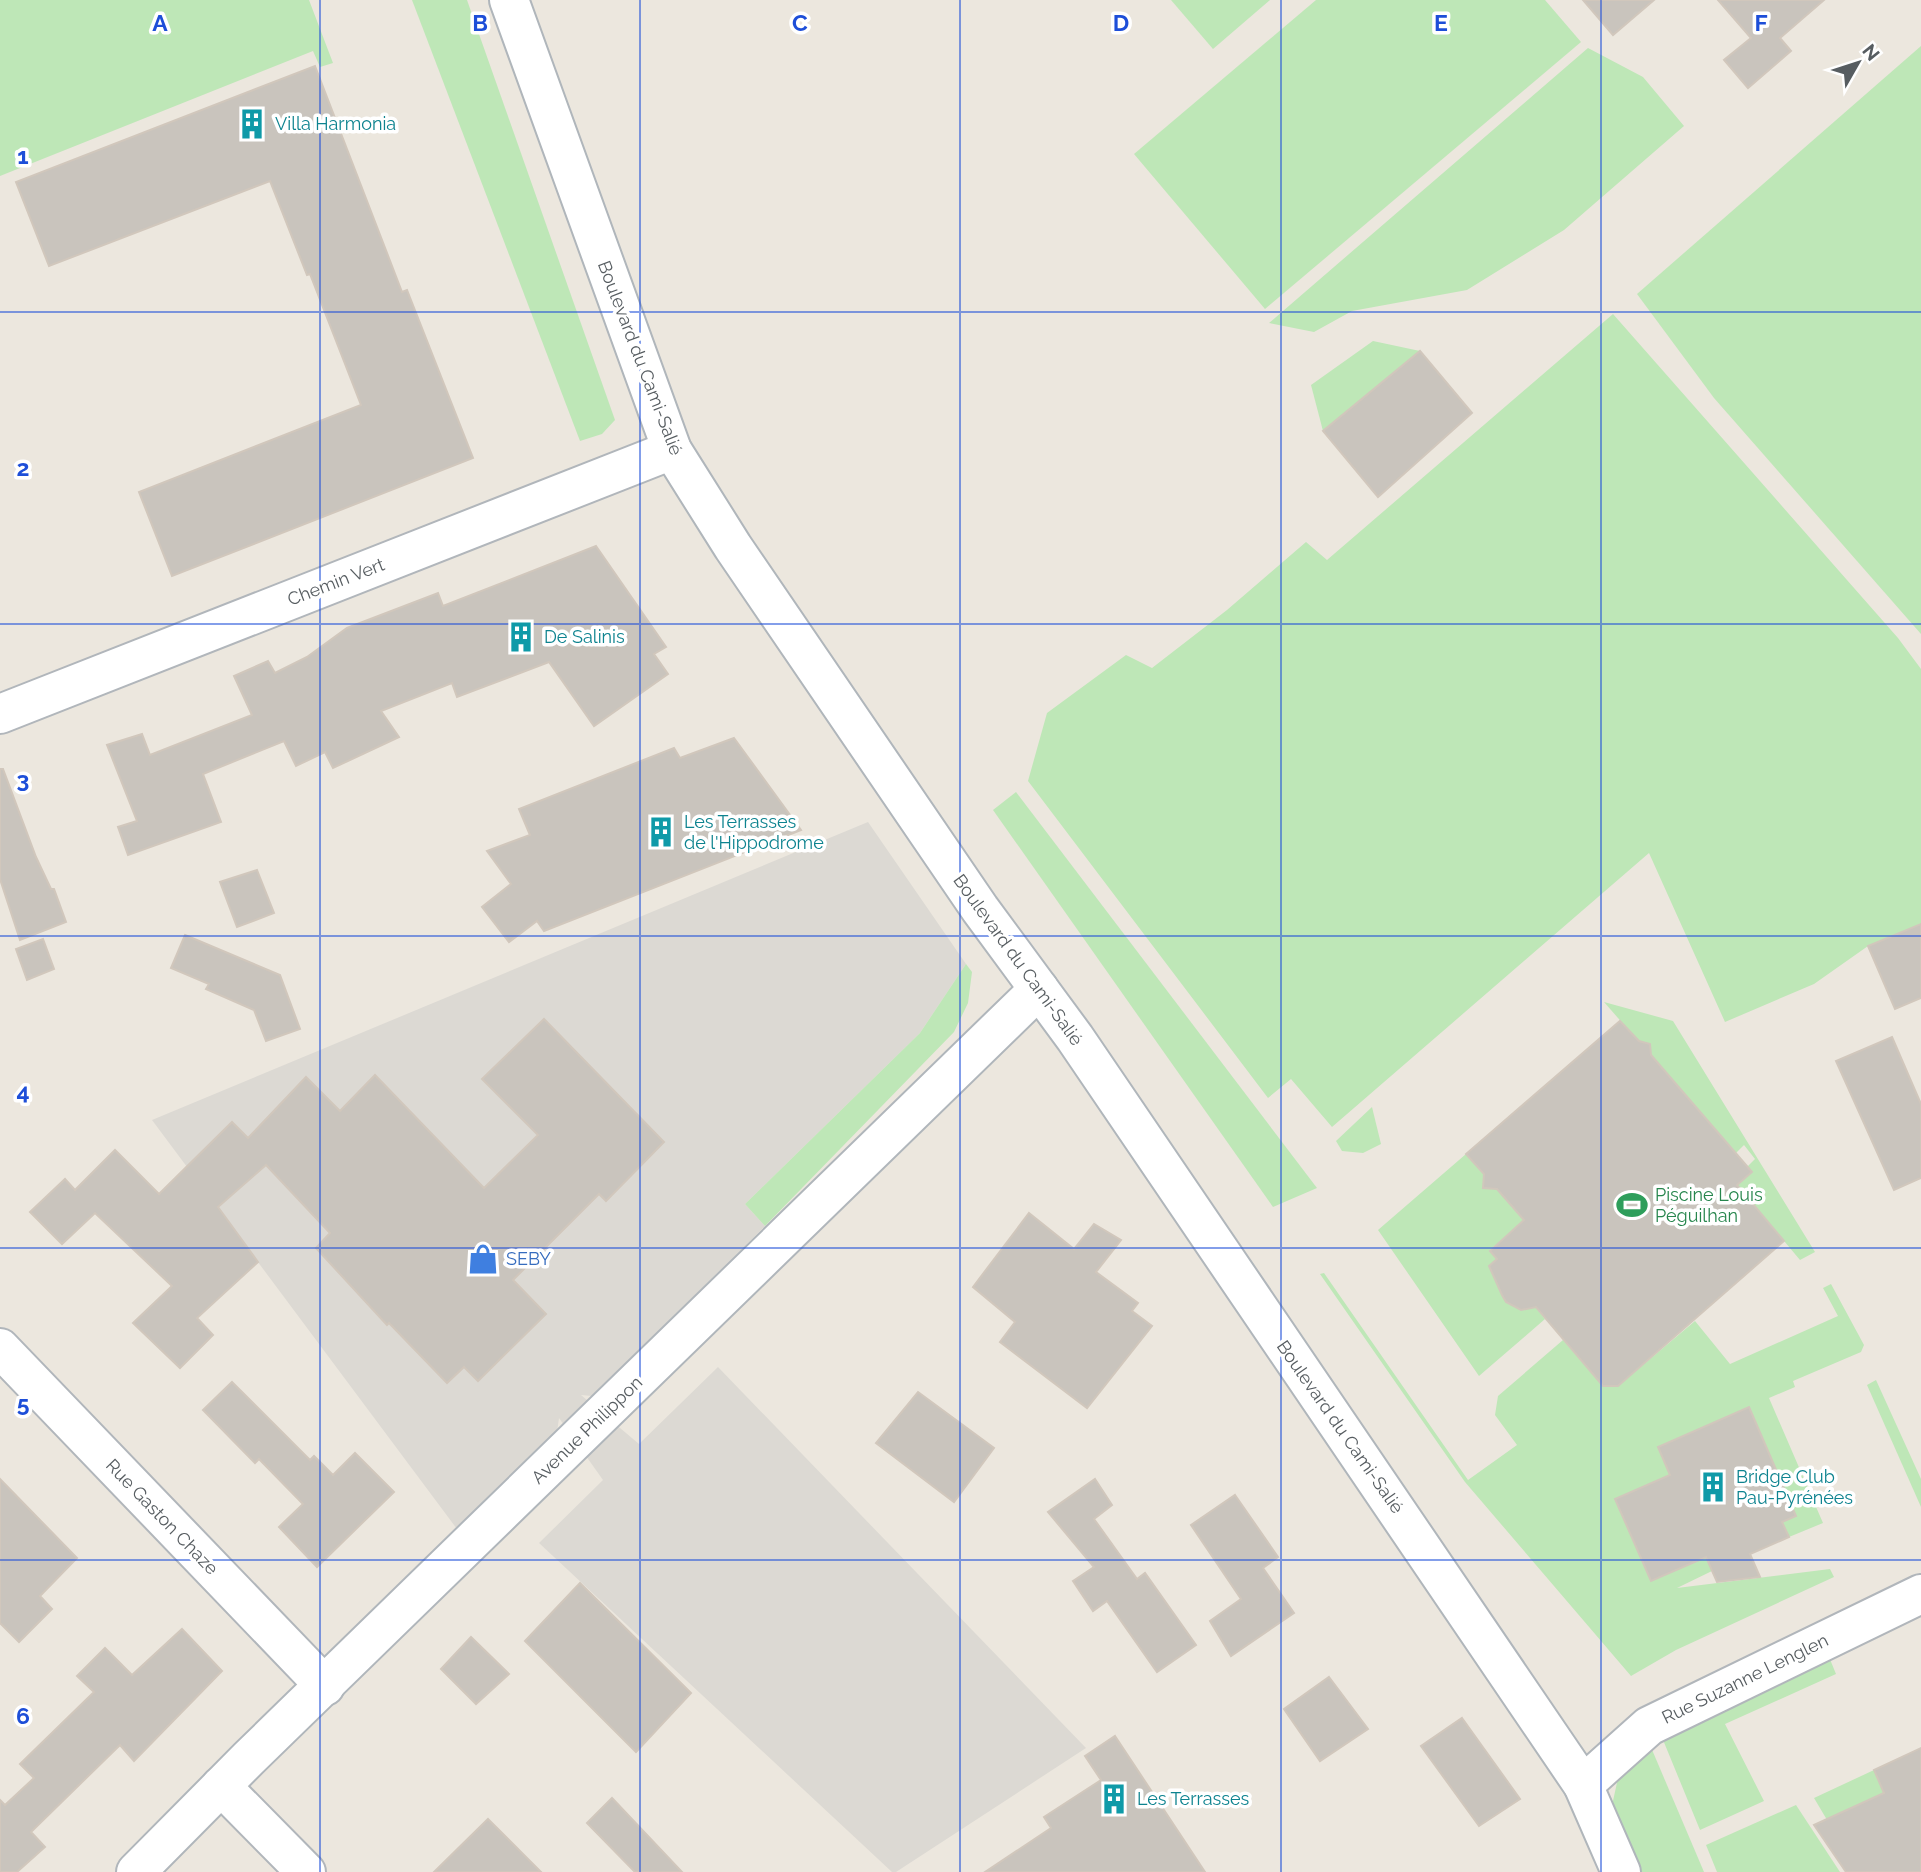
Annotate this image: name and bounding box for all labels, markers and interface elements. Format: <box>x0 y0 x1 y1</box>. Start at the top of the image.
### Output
text: A <box>152 9 168 36</box>
text: B <box>472 9 488 36</box>
text: C <box>792 9 808 36</box>
text: D <box>1113 9 1129 36</box>
text: E <box>1434 9 1448 36</box>
text: F <box>1754 9 1768 36</box>
north arrow <box>1823 28 1893 98</box>
text: N <box>1858 40 1884 65</box>
building icon: Villa Harmonia <box>235 107 269 141</box>
place label: Villa Harmonia <box>275 113 396 134</box>
text: 1 <box>17 142 29 169</box>
street label: Boulevard du Cami-Salié <box>594 258 687 458</box>
text: 2 <box>17 454 29 481</box>
street label: Chemin Vert <box>284 553 387 610</box>
building icon: De Salinis <box>504 620 538 654</box>
place label: De Salinis <box>544 626 625 647</box>
text: 3 <box>17 766 29 793</box>
place label: Les Terrasses de l'Hippodrome <box>684 811 824 853</box>
building icon: Les Terrasses de l'Hippodrome <box>644 815 678 849</box>
street label: Boulevard du Cami-Salié <box>949 870 1088 1050</box>
text: 4 <box>16 1078 30 1105</box>
place label: Piscine Louis Péguilhan <box>1655 1184 1763 1226</box>
sports icon: Piscine Louis Péguilhan <box>1615 1188 1649 1222</box>
shop icon: SEBY <box>466 1242 500 1276</box>
place label: SEBY <box>506 1248 551 1269</box>
street label: Boulevard du Cami-Salié <box>1273 1336 1408 1518</box>
street label: Avenue Philippon <box>527 1372 646 1488</box>
text: 5 <box>17 1390 30 1417</box>
street label: Rue Gaston Chaze <box>102 1455 223 1579</box>
place label: Bridge Club Pau-Pyrénées <box>1736 1466 1853 1508</box>
building icon: Bridge Club Pau-Pyrénées <box>1696 1470 1730 1504</box>
street label: Rue Suzanne Lenglen <box>1658 1629 1831 1728</box>
text: 6 <box>16 1702 30 1729</box>
building icon: Les Terrasses <box>1097 1782 1131 1816</box>
place label: Les Terrasses <box>1137 1788 1250 1809</box>

